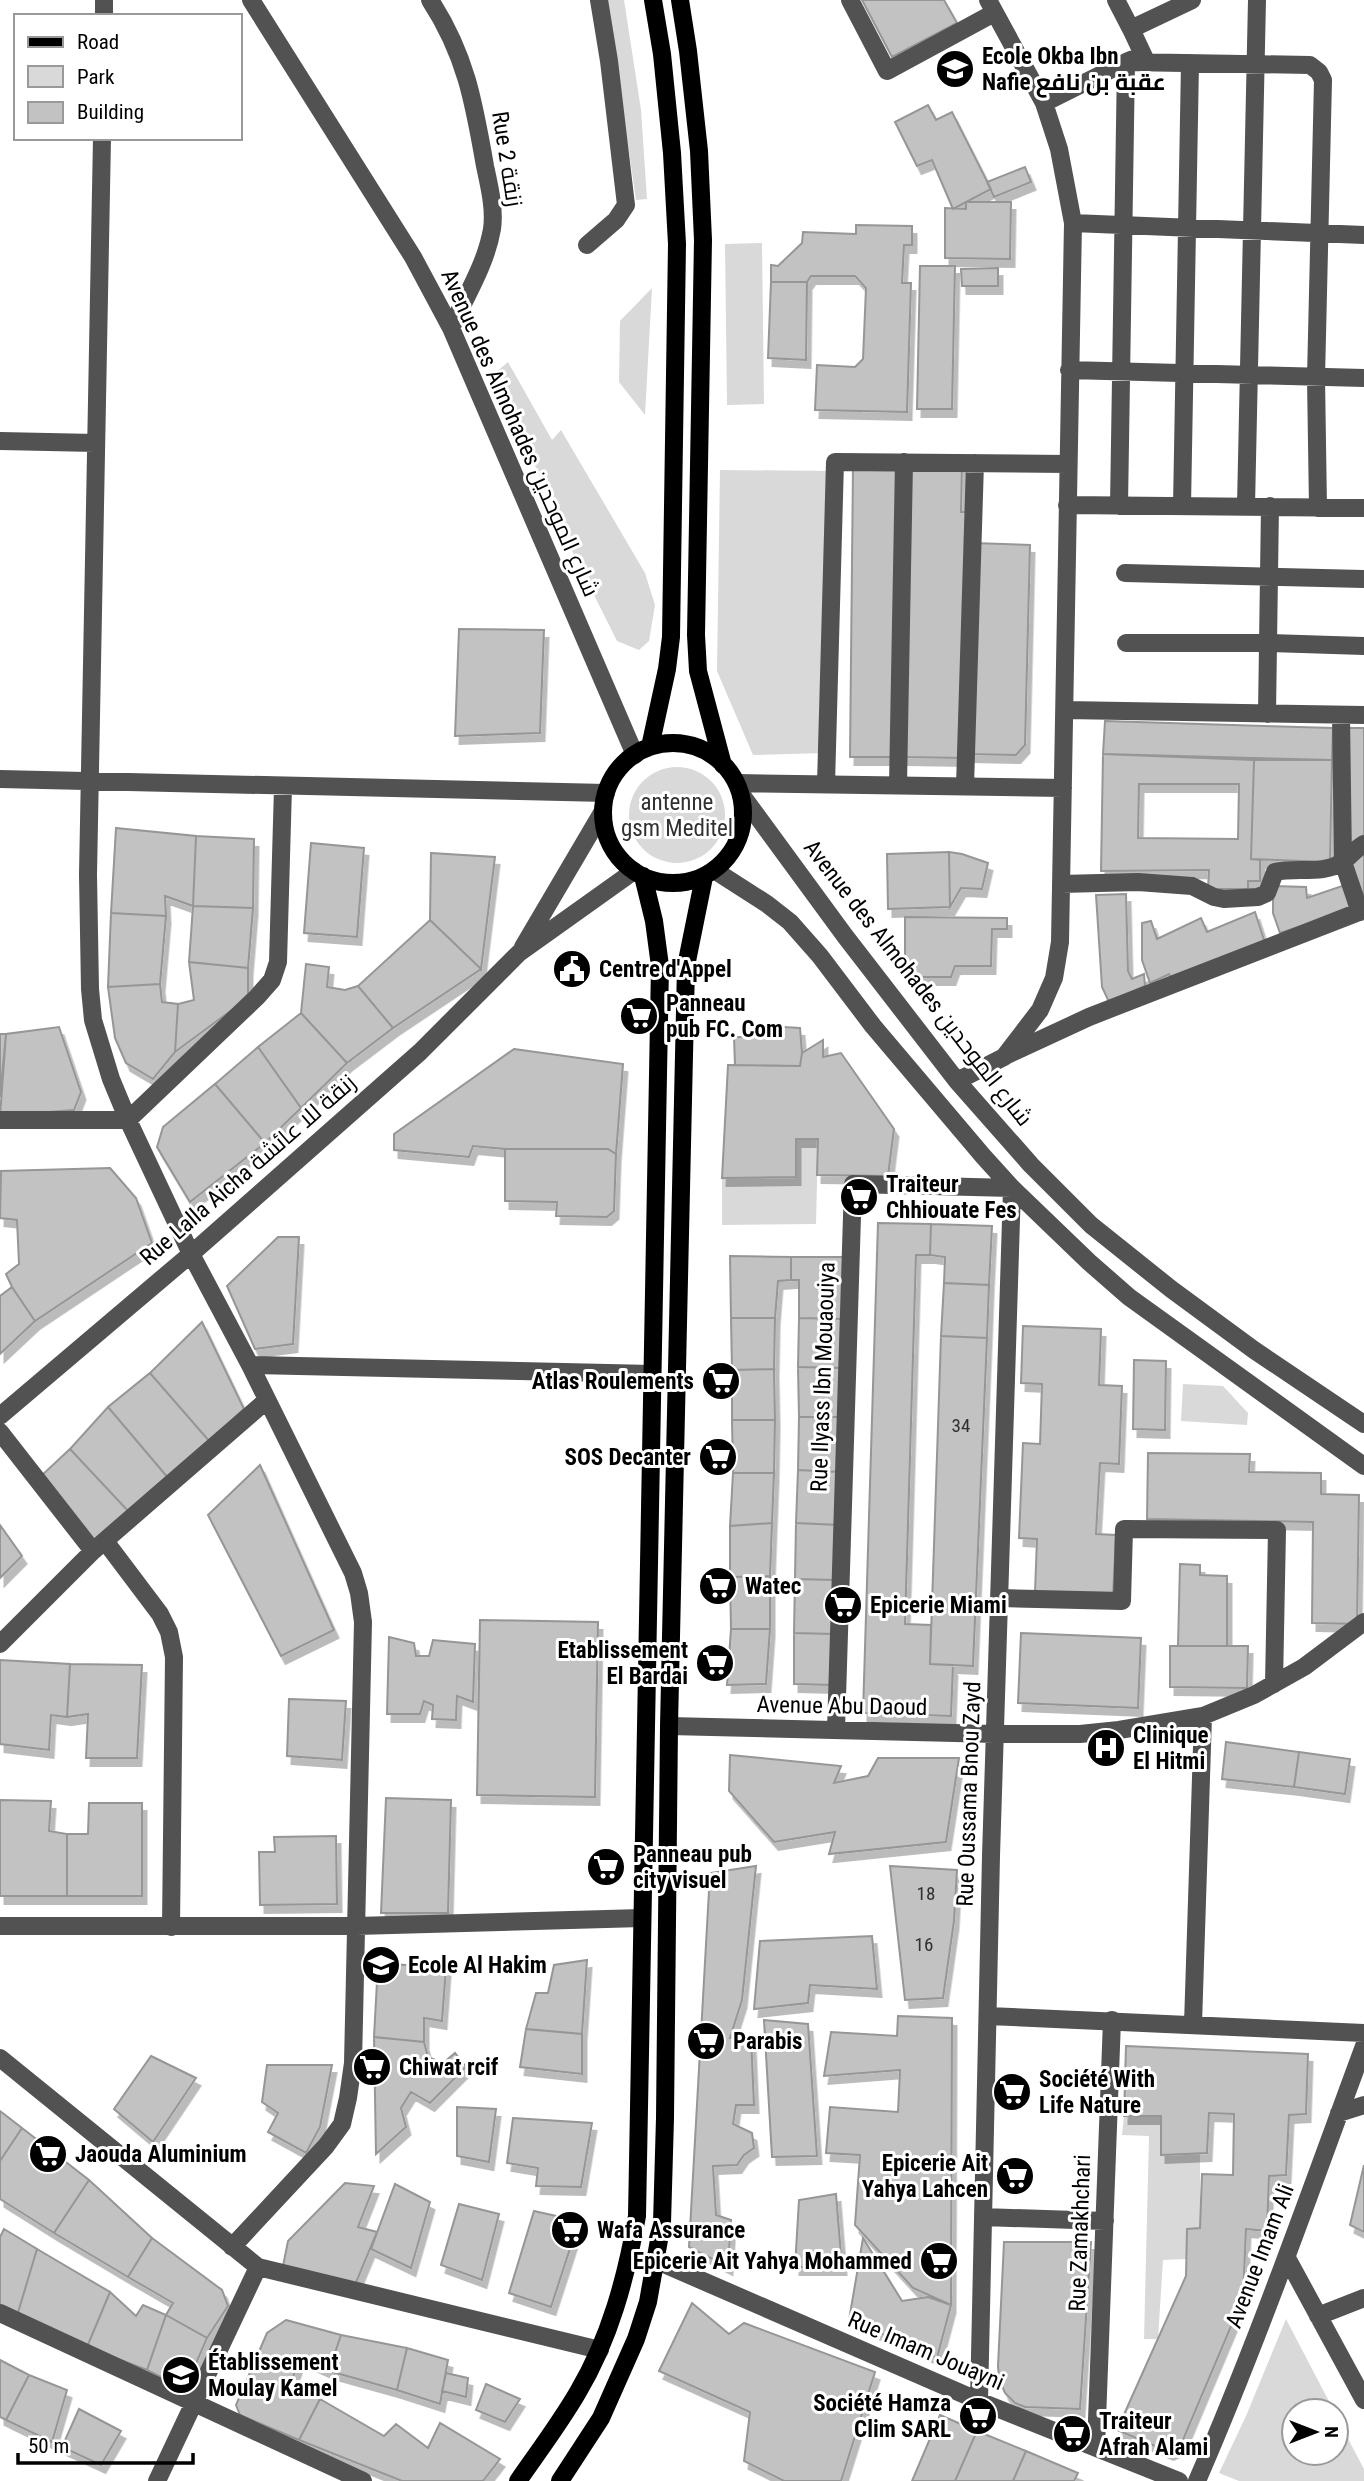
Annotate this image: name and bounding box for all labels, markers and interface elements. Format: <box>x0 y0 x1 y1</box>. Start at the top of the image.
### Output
legend <box>14 14 242 140</box>
text: Road <box>77 30 119 54</box>
place label: Ecole Okba Ibn Nafie عقبة بن نافع <box>982 43 1166 98</box>
school or university icon: Ecole Okba Ibn Nafie عقبة بن نافع <box>934 48 976 90</box>
text: Park <box>77 65 115 89</box>
text: Building <box>77 100 144 124</box>
street label: Rue 2 زنقة <box>486 109 528 209</box>
street label: Avenue des Almohades شارع الموحدين <box>434 265 605 602</box>
park label: antenne gsm Meditel <box>621 789 733 842</box>
street label: Avenue des Almohades شارع الموحدين <box>796 835 1038 1133</box>
public building icon: Centre d'Appel <box>551 948 593 990</box>
place label: Centre d'Appel <box>599 956 732 983</box>
place label: Panneau pub FC. Com <box>666 990 783 1043</box>
supermarket icon: Panneau pub FC. Com <box>618 995 660 1037</box>
street label: Rue Lalla Aicha زنقة للا عائشة <box>135 1069 361 1271</box>
place label: Traiteur Chhiouate Fes <box>886 1171 1017 1224</box>
supermarket icon: Traiteur Chhiouate Fes <box>838 1176 880 1218</box>
street label: Rue Ilyass Ibn Mouaouiya <box>805 1262 841 1492</box>
supermarket icon: Atlas Roulements <box>700 1360 742 1402</box>
place label: Atlas Roulements <box>532 1368 694 1395</box>
house number: 34 <box>952 1414 970 1437</box>
supermarket icon: SOS Decanter <box>697 1436 739 1478</box>
place label: SOS Decanter <box>565 1444 691 1471</box>
supermarket icon: Watec <box>697 1565 739 1607</box>
place label: Watec <box>745 1573 801 1600</box>
supermarket icon: Epicerie Miami <box>822 1584 864 1626</box>
place label: Epicerie Miami <box>870 1592 1007 1619</box>
place label: Etablissement El Bardai <box>558 1637 688 1690</box>
supermarket icon: Etablissement El Bardai <box>694 1642 736 1684</box>
street label: Rue Oussama Bnou Zayd <box>952 1681 986 1907</box>
street label: Avenue Abu Daoud <box>756 1691 928 1721</box>
place label: Clinique El Hitmi <box>1133 1722 1209 1775</box>
hospital icon: Clinique El Hitmi <box>1085 1727 1127 1769</box>
place label: Panneau pub city visuel <box>633 1841 752 1894</box>
supermarket icon: Panneau pub city visuel <box>585 1846 627 1888</box>
house number: 18 <box>917 1882 935 1905</box>
house number: 16 <box>915 1933 933 1956</box>
school or university icon: Ecole Al Hakim <box>360 1944 402 1986</box>
place label: Ecole Al Hakim <box>408 1952 547 1979</box>
supermarket icon: Parabis <box>685 2020 727 2062</box>
place label: Parabis <box>733 2028 803 2055</box>
supermarket icon: Chiwat rcif <box>351 2046 393 2088</box>
place label: Chiwat rcif <box>399 2054 499 2081</box>
place label: Société With Life Nature <box>1039 2066 1155 2119</box>
supermarket icon: Société With Life Nature <box>991 2071 1033 2113</box>
supermarket icon: Jaouda Aluminium <box>27 2133 69 2175</box>
place label: Jaouda Aluminium <box>75 2141 247 2168</box>
place label: Epicerie Ait Yahya Lahcen <box>862 2150 988 2203</box>
street label: Rue Zamakhchari <box>1064 2154 1096 2312</box>
supermarket icon: Epicerie Ait Yahya Lahcen <box>994 2155 1036 2197</box>
street label: Avenue Imam Ali <box>1220 2180 1300 2332</box>
supermarket icon: Wafa Assurance <box>549 2209 591 2251</box>
place label: Wafa Assurance <box>597 2217 745 2244</box>
supermarket icon: Epicerie Ait Yahya Mohammed <box>918 2240 960 2282</box>
place label: Epicerie Ait Yahya Mohammed <box>633 2248 912 2275</box>
street label: Rue Imam Jouayni <box>844 2306 1008 2396</box>
place label: Établissement Moulay Kamel <box>208 2348 339 2402</box>
school or university icon: Établissement Moulay Kamel <box>160 2354 202 2396</box>
place label: Société Hamza Clim SARL <box>813 2390 951 2443</box>
supermarket icon: Société Hamza Clim SARL <box>957 2395 999 2437</box>
north arrow <box>1280 2397 1350 2467</box>
place label: Traiteur Afrah Alami <box>1099 2408 1208 2461</box>
supermarket icon: Traiteur Afrah Alami <box>1051 2413 1093 2455</box>
scale bar <box>18 2422 192 2466</box>
text: N <box>1320 2426 1343 2438</box>
text: 50 m <box>28 2434 69 2458</box>

